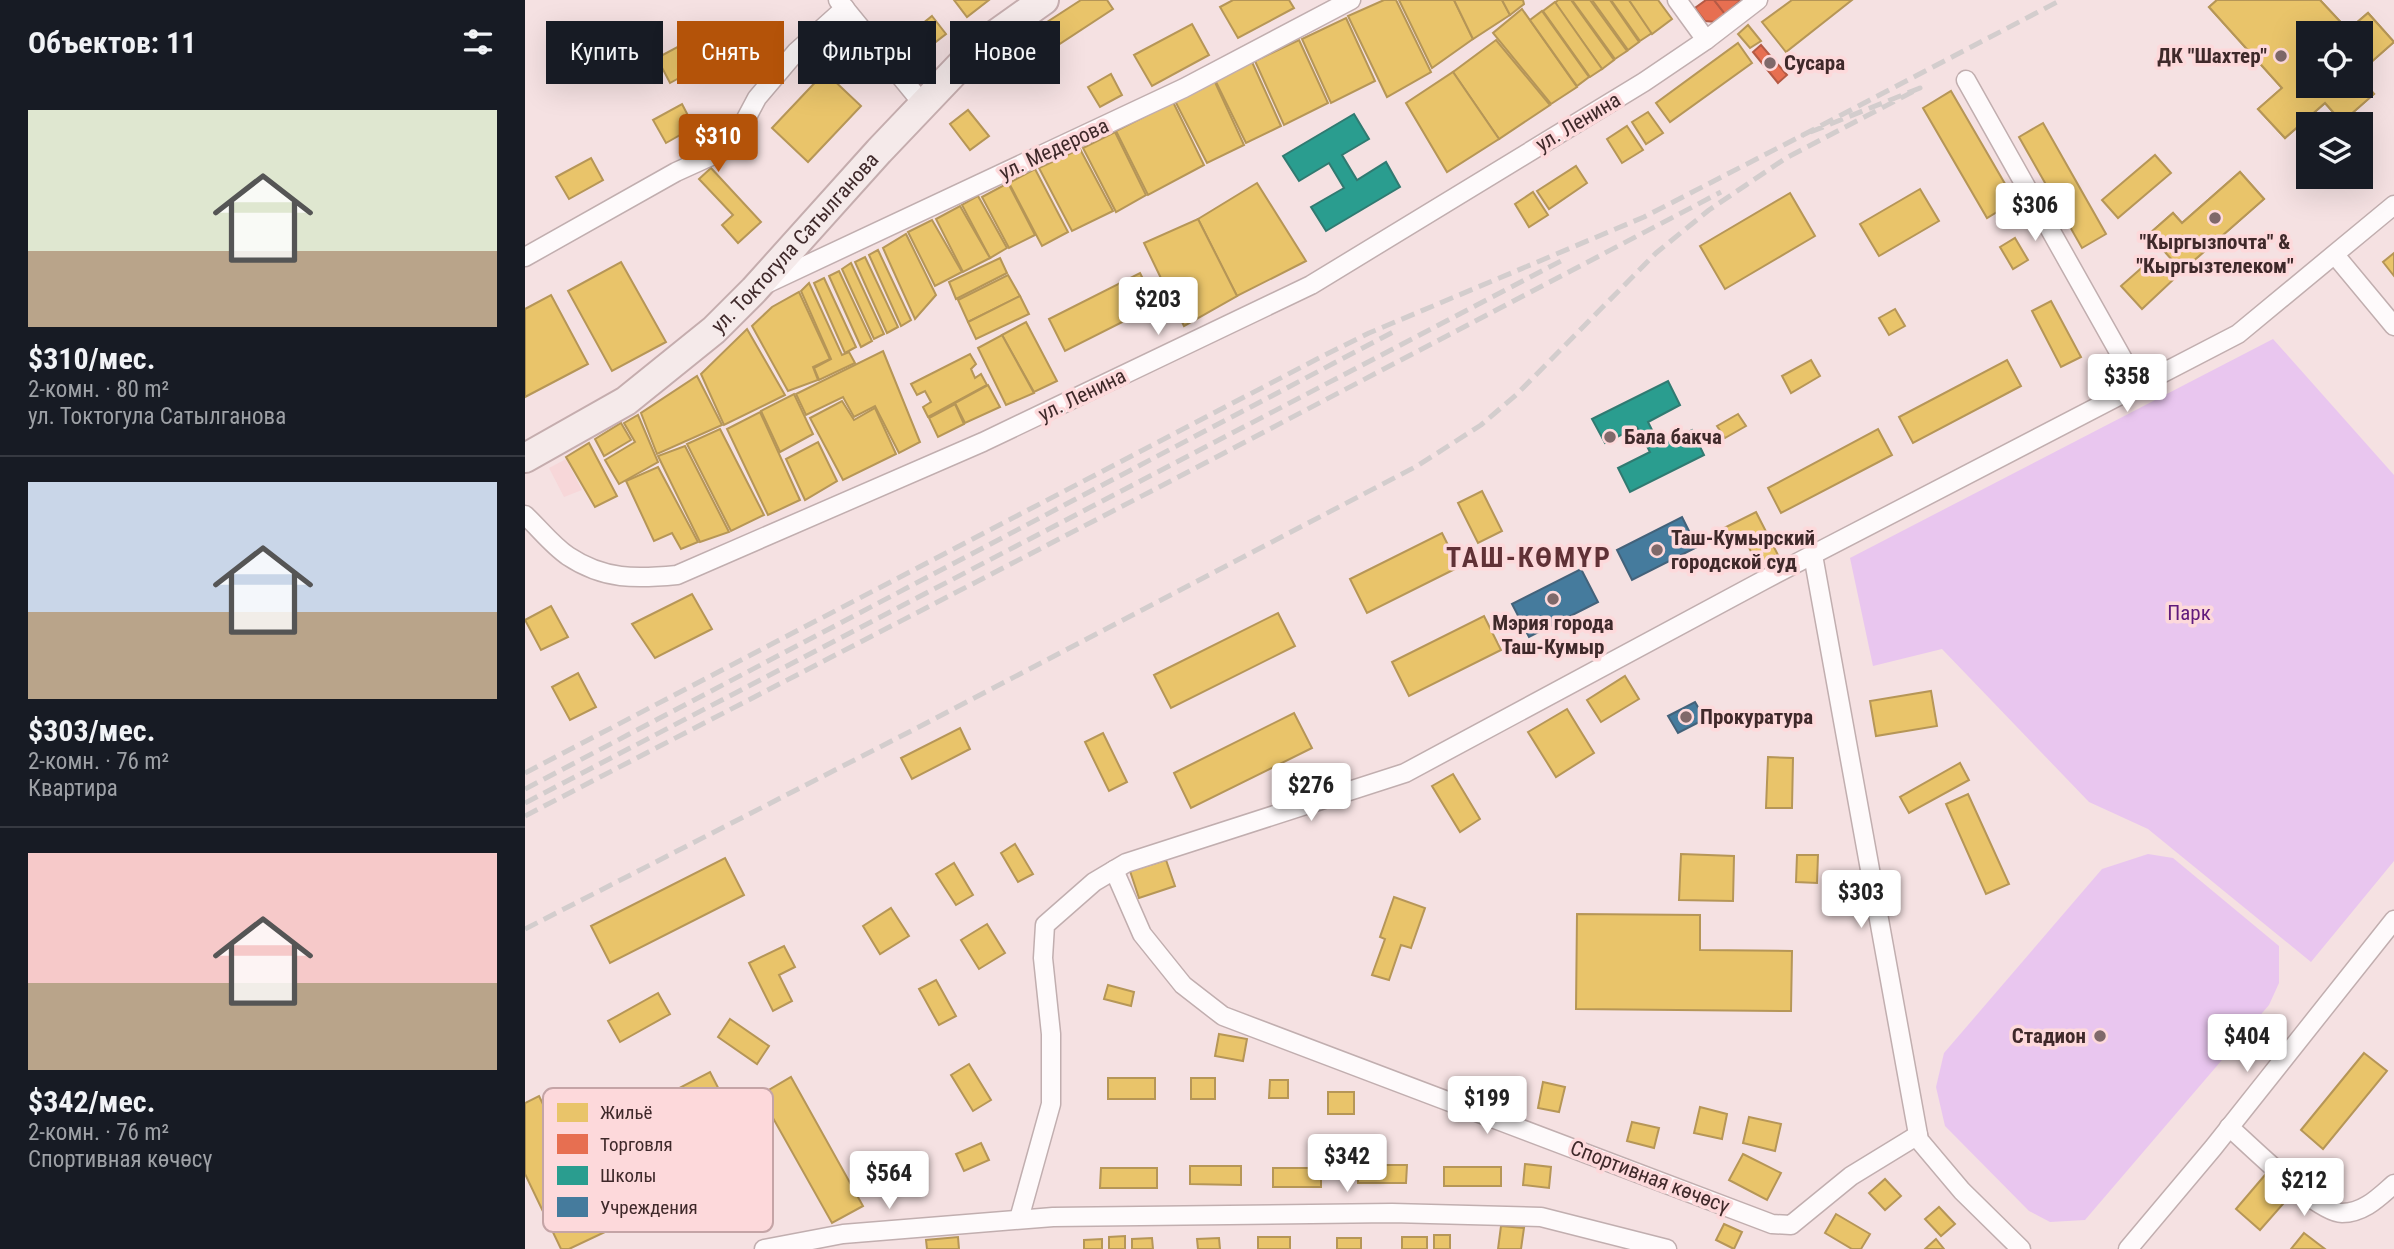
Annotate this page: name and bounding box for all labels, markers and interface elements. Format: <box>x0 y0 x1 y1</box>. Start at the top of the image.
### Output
chip: Купить <box>546 21 663 84</box>
chip: Снять <box>677 21 784 84</box>
chip: Фильтры <box>798 21 936 84</box>
chip: Новое <box>950 21 1060 84</box>
map controls <box>2296 21 2373 189</box>
button: locate <box>2296 21 2373 98</box>
icon: filters <box>459 23 497 61</box>
text: Объектов: 11 <box>28 25 196 60</box>
place label: ДК "Шахтер" <box>2157 44 2267 68</box>
marker: ДК "Шахтер" <box>2273 48 2289 64</box>
place label: Сусара <box>1784 51 1845 75</box>
marker: Сусара <box>1762 55 1778 71</box>
street label: ул. Ленина <box>1531 87 1625 157</box>
button: layers <box>2296 112 2373 189</box>
street label: ул. Медерова <box>996 113 1112 185</box>
pin: $310 <box>677 114 759 174</box>
text: $310 <box>695 123 741 150</box>
street label: ул. Токтогула Сатылганова <box>706 148 884 338</box>
icon: home <box>200 155 326 281</box>
pin: $306 <box>1994 184 2076 243</box>
text: $306 <box>2012 192 2058 219</box>
marker: "Кыргызпочта" & "Кыргызтелеком" <box>2207 210 2223 226</box>
place label: "Кыргызпочта" & "Кыргызтелеком" <box>2136 230 2294 278</box>
pin: $203 <box>1117 278 1199 337</box>
text: $203 <box>1135 286 1181 313</box>
text: $310/мес. <box>28 341 155 376</box>
pin: $358 <box>2086 354 2168 414</box>
text: $358 <box>2104 363 2150 390</box>
street label: ул. Ленина <box>1034 364 1130 426</box>
text: 2-комн. · 80 m² <box>28 376 169 403</box>
text: ул. Токтогула Сатылганова <box>28 403 286 430</box>
place label: Бала бакча <box>1624 425 1722 449</box>
marker: Бала бакча <box>1602 429 1618 445</box>
place label: Таш-Кумырский городской суд <box>1671 526 1815 574</box>
icon: home <box>200 527 326 653</box>
district label: ТАШ-КӨМҮР <box>1446 541 1612 574</box>
marker: Таш-Кумырский городской суд <box>1649 542 1665 558</box>
marker: Мэрия города Таш-Кумыр <box>1545 591 1561 607</box>
park label: Парк <box>2167 601 2211 625</box>
place label: Мэрия города Таш-Кумыр <box>1492 611 1614 659</box>
place label: Прокуратура <box>1700 705 1813 729</box>
marker: Прокуратура <box>1678 709 1694 725</box>
text: $303/мес. <box>28 713 155 748</box>
text: 2-комн. · 76 m² <box>28 748 169 775</box>
pin: $276 <box>1270 764 1352 823</box>
text: $276 <box>1288 772 1334 799</box>
text: Квартира <box>28 775 118 802</box>
pin: $303 <box>1820 870 1902 930</box>
text: $303 <box>1838 879 1884 906</box>
icon: home <box>200 898 326 1024</box>
pin: $404 <box>2206 1014 2288 1074</box>
text: $404 <box>2224 1023 2270 1050</box>
place label: Стадион <box>2012 1024 2086 1048</box>
marker: Стадион <box>2092 1028 2108 1044</box>
pin: $199 <box>1446 1076 1528 1136</box>
text: $342/мес. <box>28 1084 155 1119</box>
text: $199 <box>1464 1085 1510 1112</box>
legend <box>543 1088 773 1232</box>
text: Жильё <box>600 1101 652 1124</box>
text: 2-комн. · 76 m² <box>28 1119 169 1146</box>
text: Торговля <box>600 1133 673 1156</box>
pin: $342 <box>1306 1134 1388 1194</box>
street label: Спортивная көчөсү <box>1567 1136 1733 1218</box>
text: $342 <box>1324 1143 1370 1170</box>
text: Спортивная көчөсү <box>28 1146 213 1173</box>
pin: $564 <box>848 1152 930 1211</box>
pin: $212 <box>2263 1158 2345 1218</box>
text: $564 <box>866 1160 912 1187</box>
text: Школы <box>600 1164 656 1187</box>
text: $212 <box>2281 1167 2327 1194</box>
text: Учреждения <box>600 1196 698 1219</box>

